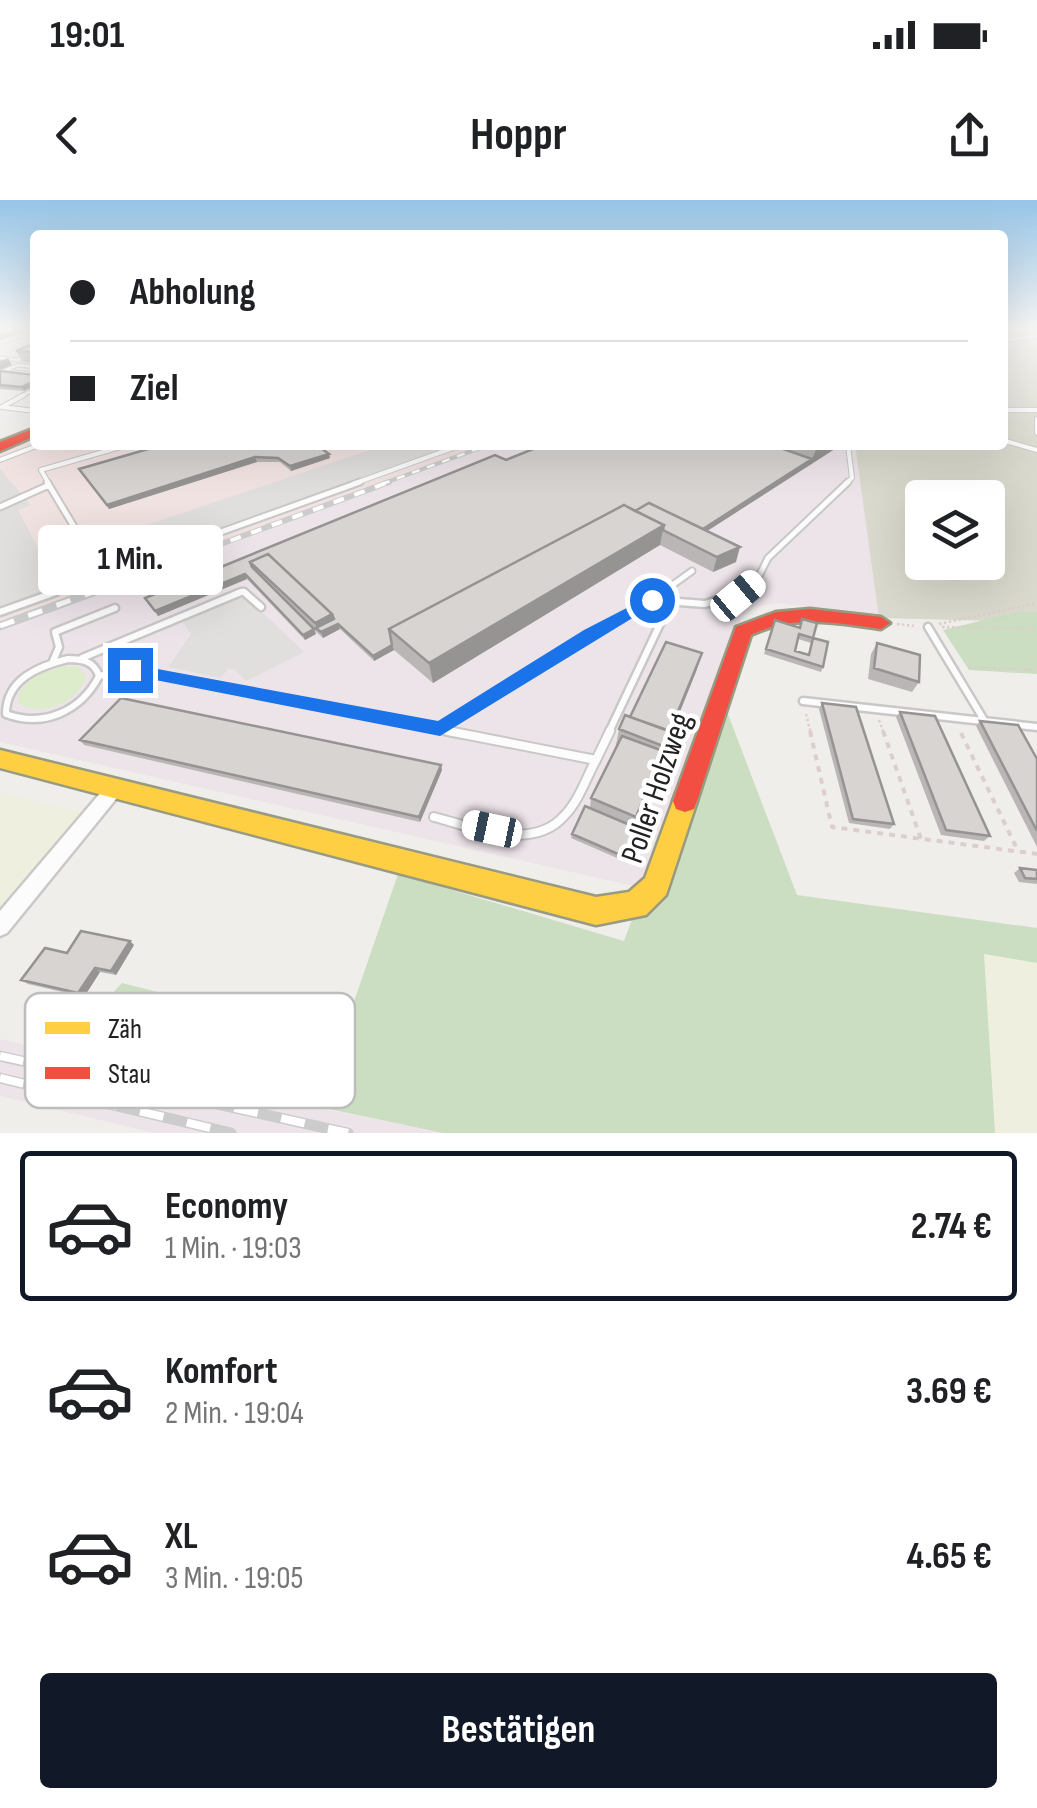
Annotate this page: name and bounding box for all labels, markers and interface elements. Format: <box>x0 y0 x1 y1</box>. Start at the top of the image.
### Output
text: 19:01 <box>50 13 124 58</box>
icon: back <box>40 108 95 163</box>
text: Hoppr <box>470 108 567 163</box>
icon: share <box>942 108 997 163</box>
text: Abholung <box>130 270 256 315</box>
text: Ziel <box>130 366 178 411</box>
map controls <box>905 480 1005 580</box>
button: layers <box>905 480 1005 580</box>
callout: 1 Min. <box>38 525 222 595</box>
text: 1 Min. <box>98 540 163 579</box>
car <box>705 565 771 627</box>
route start <box>630 578 675 623</box>
route end <box>108 648 153 693</box>
street label: Poller Holzweg <box>613 708 701 868</box>
car <box>460 808 524 850</box>
legend <box>25 993 355 1108</box>
text: Zäh <box>108 1013 142 1046</box>
text: Stau <box>108 1058 151 1091</box>
icon: car <box>45 1181 135 1271</box>
text: Economy <box>165 1184 288 1229</box>
text: 2.74 € <box>911 1204 992 1249</box>
text: 1 Min. · 19:03 <box>165 1229 302 1268</box>
icon: car <box>45 1346 135 1436</box>
text: Komfort <box>165 1349 277 1394</box>
text: 3.69 € <box>906 1369 992 1414</box>
text: 2 Min. · 19:04 <box>165 1394 304 1433</box>
icon: car <box>45 1511 135 1601</box>
text: XL <box>165 1514 198 1559</box>
text: 4.65 € <box>907 1534 992 1579</box>
text: 3 Min. · 19:05 <box>165 1559 303 1598</box>
button: Bestätigen <box>40 1673 997 1788</box>

